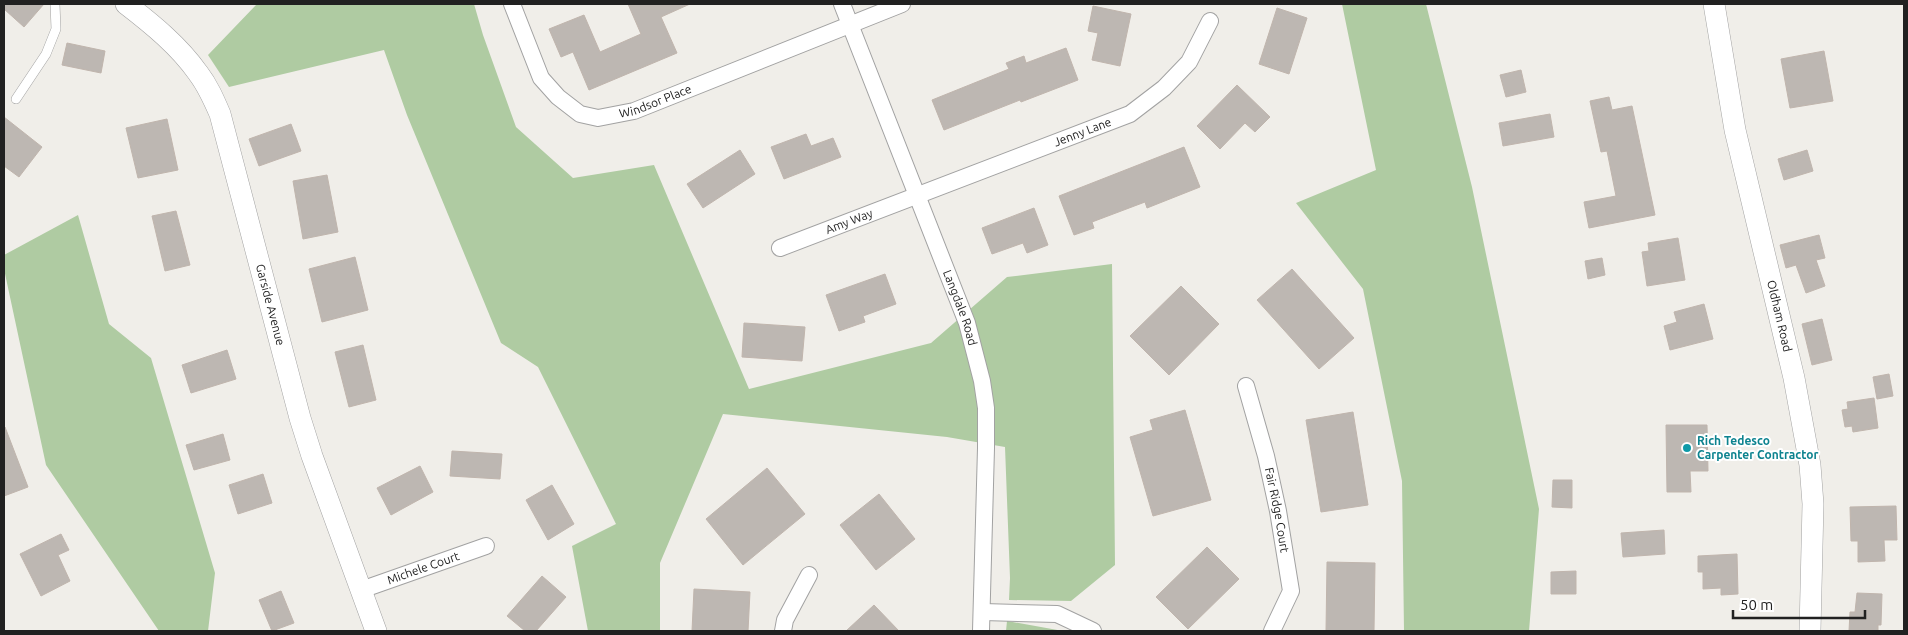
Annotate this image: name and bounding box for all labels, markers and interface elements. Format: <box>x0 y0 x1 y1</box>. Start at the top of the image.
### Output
street label: Windsor Place <box>618 82 693 120</box>
street label: Jenny Lane <box>1052 115 1113 149</box>
street label: Amy Way <box>823 206 875 236</box>
street label: Garside Avenue <box>254 263 288 347</box>
street label: Langdale Road <box>941 268 980 347</box>
street label: Oldham Road <box>1765 279 1795 353</box>
place label: Rich Tedesco Carpenter Contractor <box>1697 434 1818 461</box>
marker: Rich Tedesco Carpenter Contractor <box>1681 442 1693 454</box>
street label: Fair Ridge Court <box>1263 466 1292 554</box>
street label: Michele Court <box>385 549 461 586</box>
scale bar <box>1733 588 1866 620</box>
text: 50 m <box>1740 596 1773 613</box>

